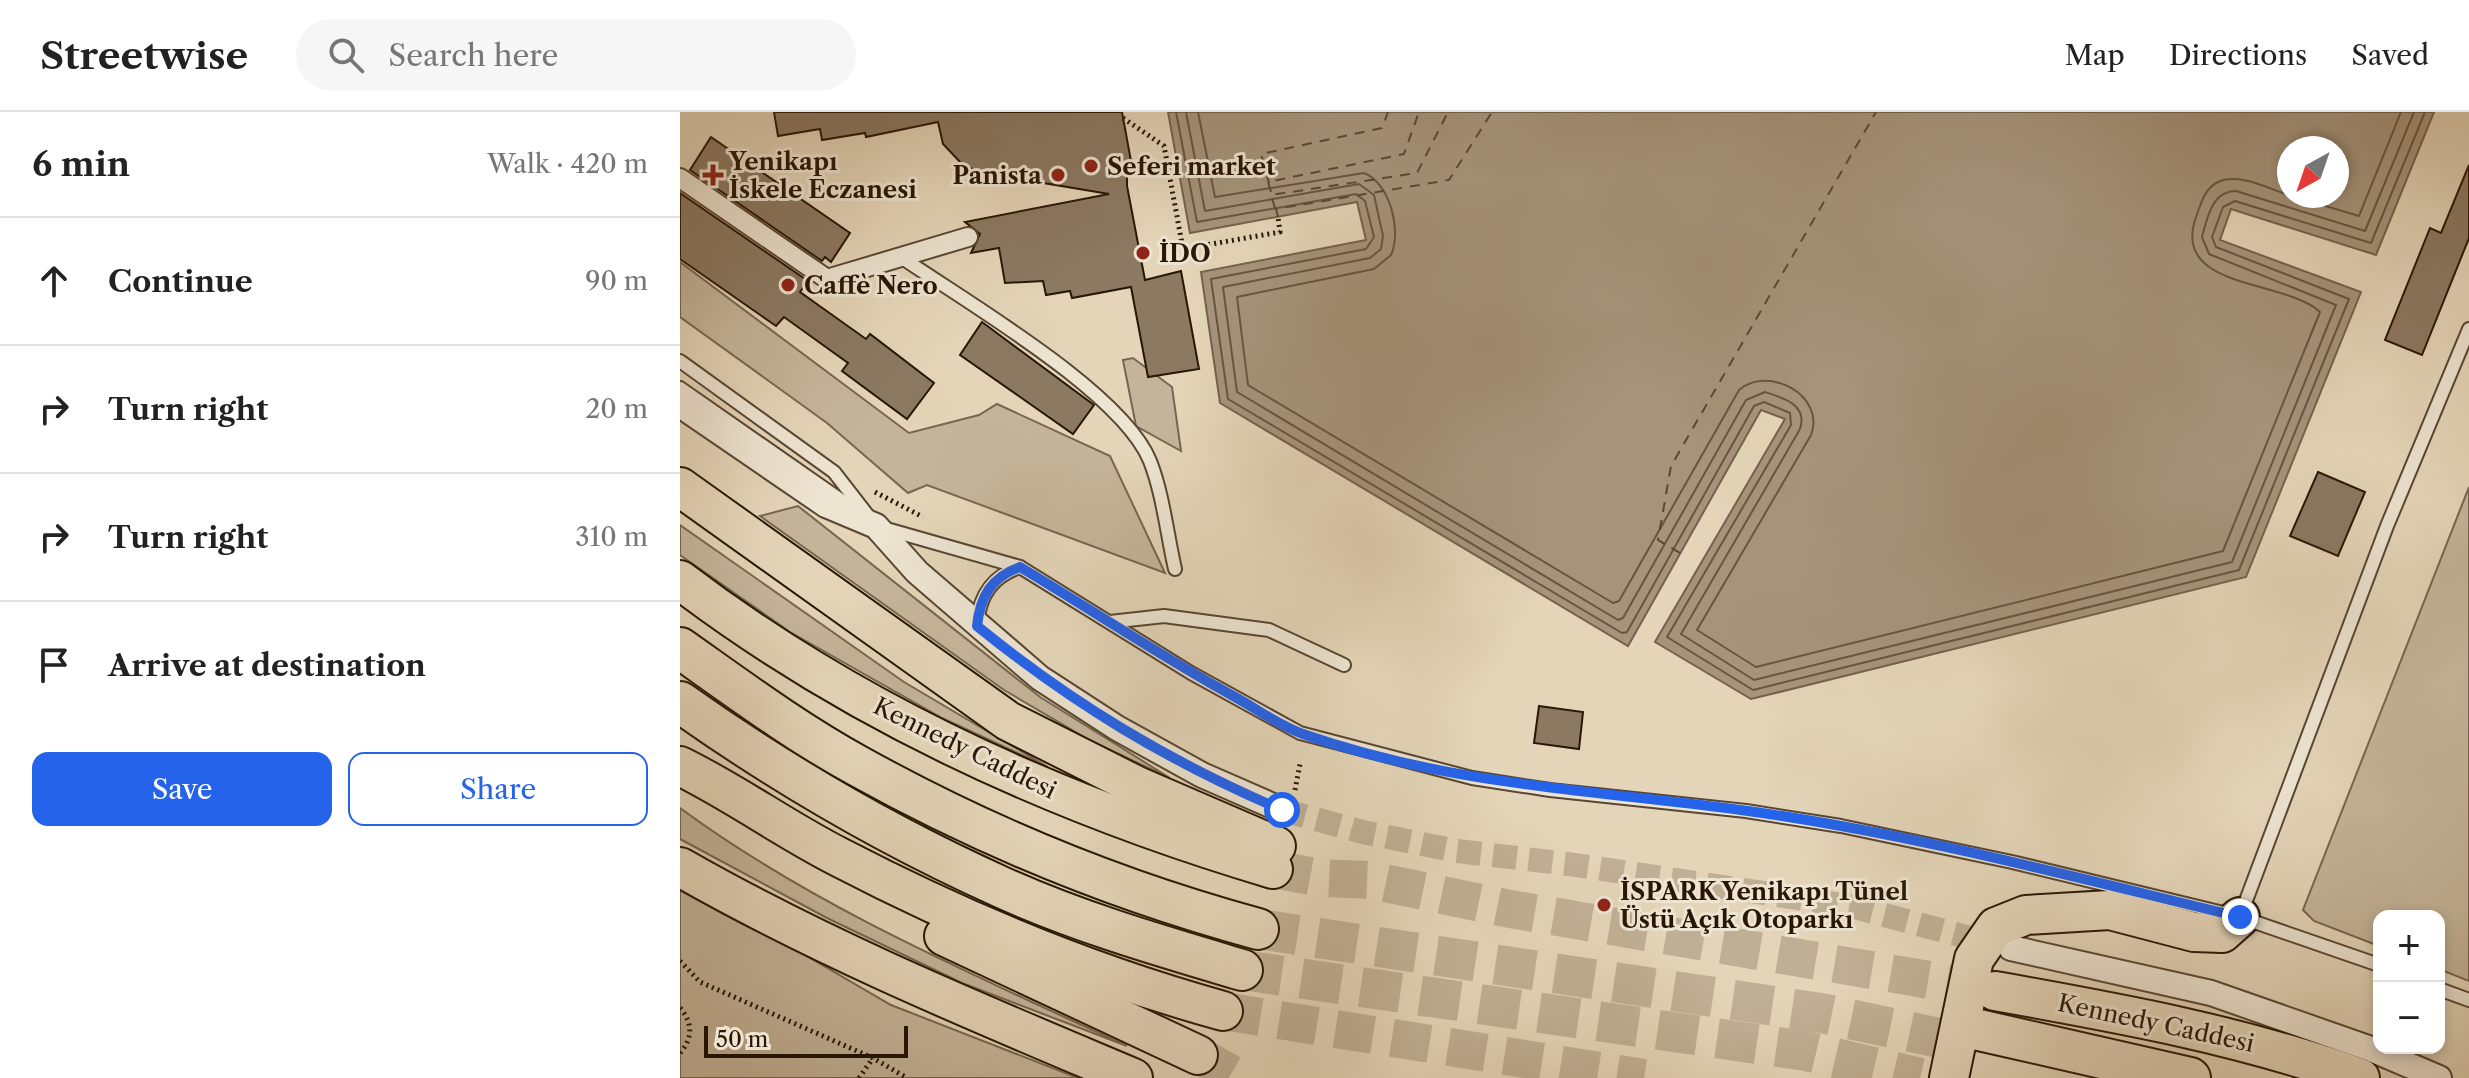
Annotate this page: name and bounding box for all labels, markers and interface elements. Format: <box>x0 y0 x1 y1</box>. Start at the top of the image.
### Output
search box <box>296 19 856 91</box>
text: Streetwise <box>40 32 248 79</box>
icon: search <box>324 33 368 77</box>
text: Search here <box>388 37 558 74</box>
text: Map <box>2065 38 2125 72</box>
text: Directions <box>2169 38 2307 72</box>
text: Saved <box>2351 38 2429 72</box>
north arrow <box>2277 136 2349 208</box>
text: 6 min <box>32 143 130 185</box>
place label: Yenikapı İskele Eczanesi <box>728 147 917 204</box>
text: Walk · 420 m <box>487 148 648 180</box>
place label: Seferi market <box>1107 152 1276 181</box>
marker: Seferi market <box>1082 157 1100 175</box>
place label: Panista <box>953 161 1043 190</box>
marker: Yenikapı İskele Eczanesi <box>704 166 722 184</box>
marker: Panista <box>1049 166 1067 184</box>
place label: İDO <box>1159 238 1211 268</box>
marker: İDO <box>1134 244 1152 262</box>
icon: ahead <box>32 259 76 303</box>
text: Continue <box>108 263 253 300</box>
text: 90 m <box>585 265 648 297</box>
place label: Caffè Nero <box>804 271 938 300</box>
marker: Caffè Nero <box>779 276 797 294</box>
icon: right <box>32 387 76 431</box>
text: Turn right <box>108 391 268 428</box>
text: 20 m <box>585 393 648 425</box>
icon: right <box>32 515 76 559</box>
text: Turn right <box>108 519 268 556</box>
text: 310 m <box>575 521 648 553</box>
icon: arrive <box>32 643 76 687</box>
text: Arrive at destination <box>108 647 426 684</box>
street label: Kennedy Caddesi <box>869 691 1061 805</box>
button: Save <box>32 752 332 826</box>
button: Share <box>348 752 648 826</box>
route start <box>1264 792 1300 828</box>
place label: İSPARK Yenikapı Tünel Üstü Açık Otoparkı <box>1620 876 1908 934</box>
marker: İSPARK Yenikapı Tünel Üstü Açık Otoparkı <box>1595 896 1613 914</box>
route end <box>2222 899 2258 935</box>
map controls <box>2373 910 2445 1054</box>
button: + <box>2373 910 2445 982</box>
button: − <box>2373 982 2445 1054</box>
street label: Kennedy Caddesi <box>2055 988 2257 1058</box>
scale bar <box>704 1022 908 1058</box>
text: 50 m <box>716 1026 768 1053</box>

